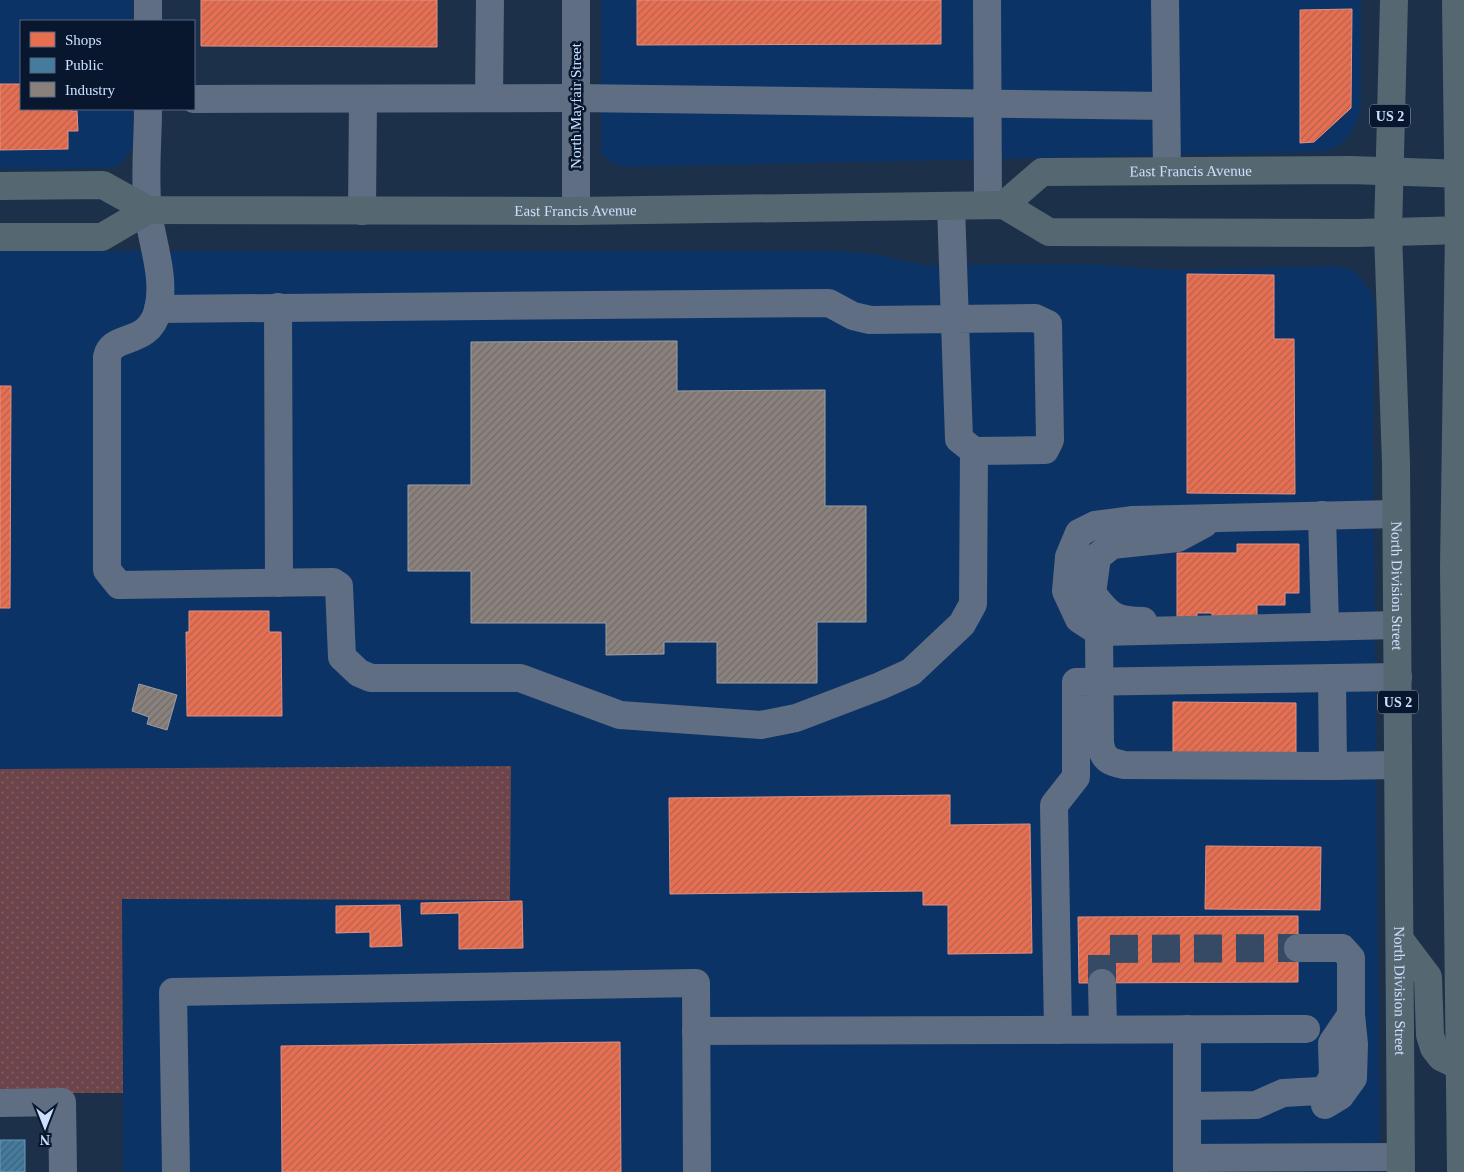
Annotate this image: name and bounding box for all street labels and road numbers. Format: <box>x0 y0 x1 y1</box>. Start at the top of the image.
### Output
street label: North Mayfair Street <box>568 42 584 169</box>
road number: US 2 <box>1370 104 1410 128</box>
street label: East Francis Avenue <box>1129 163 1252 179</box>
street label: East Francis Avenue <box>514 202 637 219</box>
street label: North Division Street <box>1388 521 1405 651</box>
road number: US 2 <box>1378 690 1418 714</box>
street label: North Division Street <box>1391 926 1408 1056</box>

